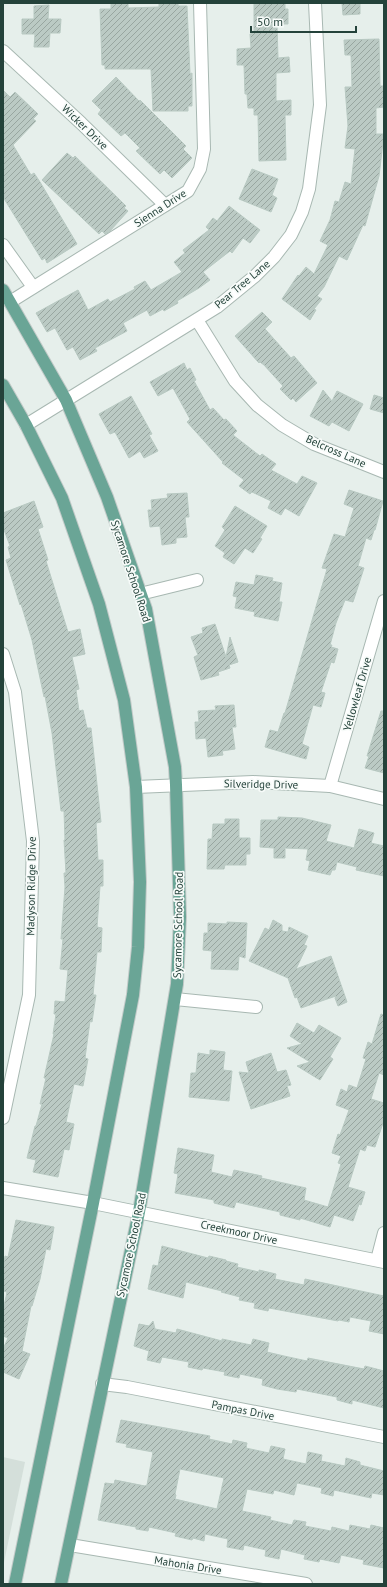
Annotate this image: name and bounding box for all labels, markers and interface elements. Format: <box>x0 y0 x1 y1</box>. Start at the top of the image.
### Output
scale bar <box>251 8 356 34</box>
text: 50 m <box>257 14 283 29</box>
street label: Wicker Drive <box>59 101 111 153</box>
street label: Sienna Drive <box>131 186 189 230</box>
street label: Pear Tree Lane <box>211 256 273 311</box>
street label: Belcross Lane <box>304 431 369 471</box>
street label: Sycamore School Road <box>108 518 154 624</box>
street label: Yellowleaf Drive <box>340 655 374 733</box>
street label: Silveridge Drive <box>224 776 299 792</box>
street label: Madyson Ridge Drive <box>23 836 39 936</box>
street label: Sycamore School Road <box>170 872 186 978</box>
street label: Sycamore School Road <box>113 1191 149 1298</box>
street label: Creekmoor Drive <box>199 1217 279 1247</box>
street label: Pampas Drive <box>210 1397 276 1423</box>
street label: Mahonia Drive <box>153 1553 223 1577</box>

